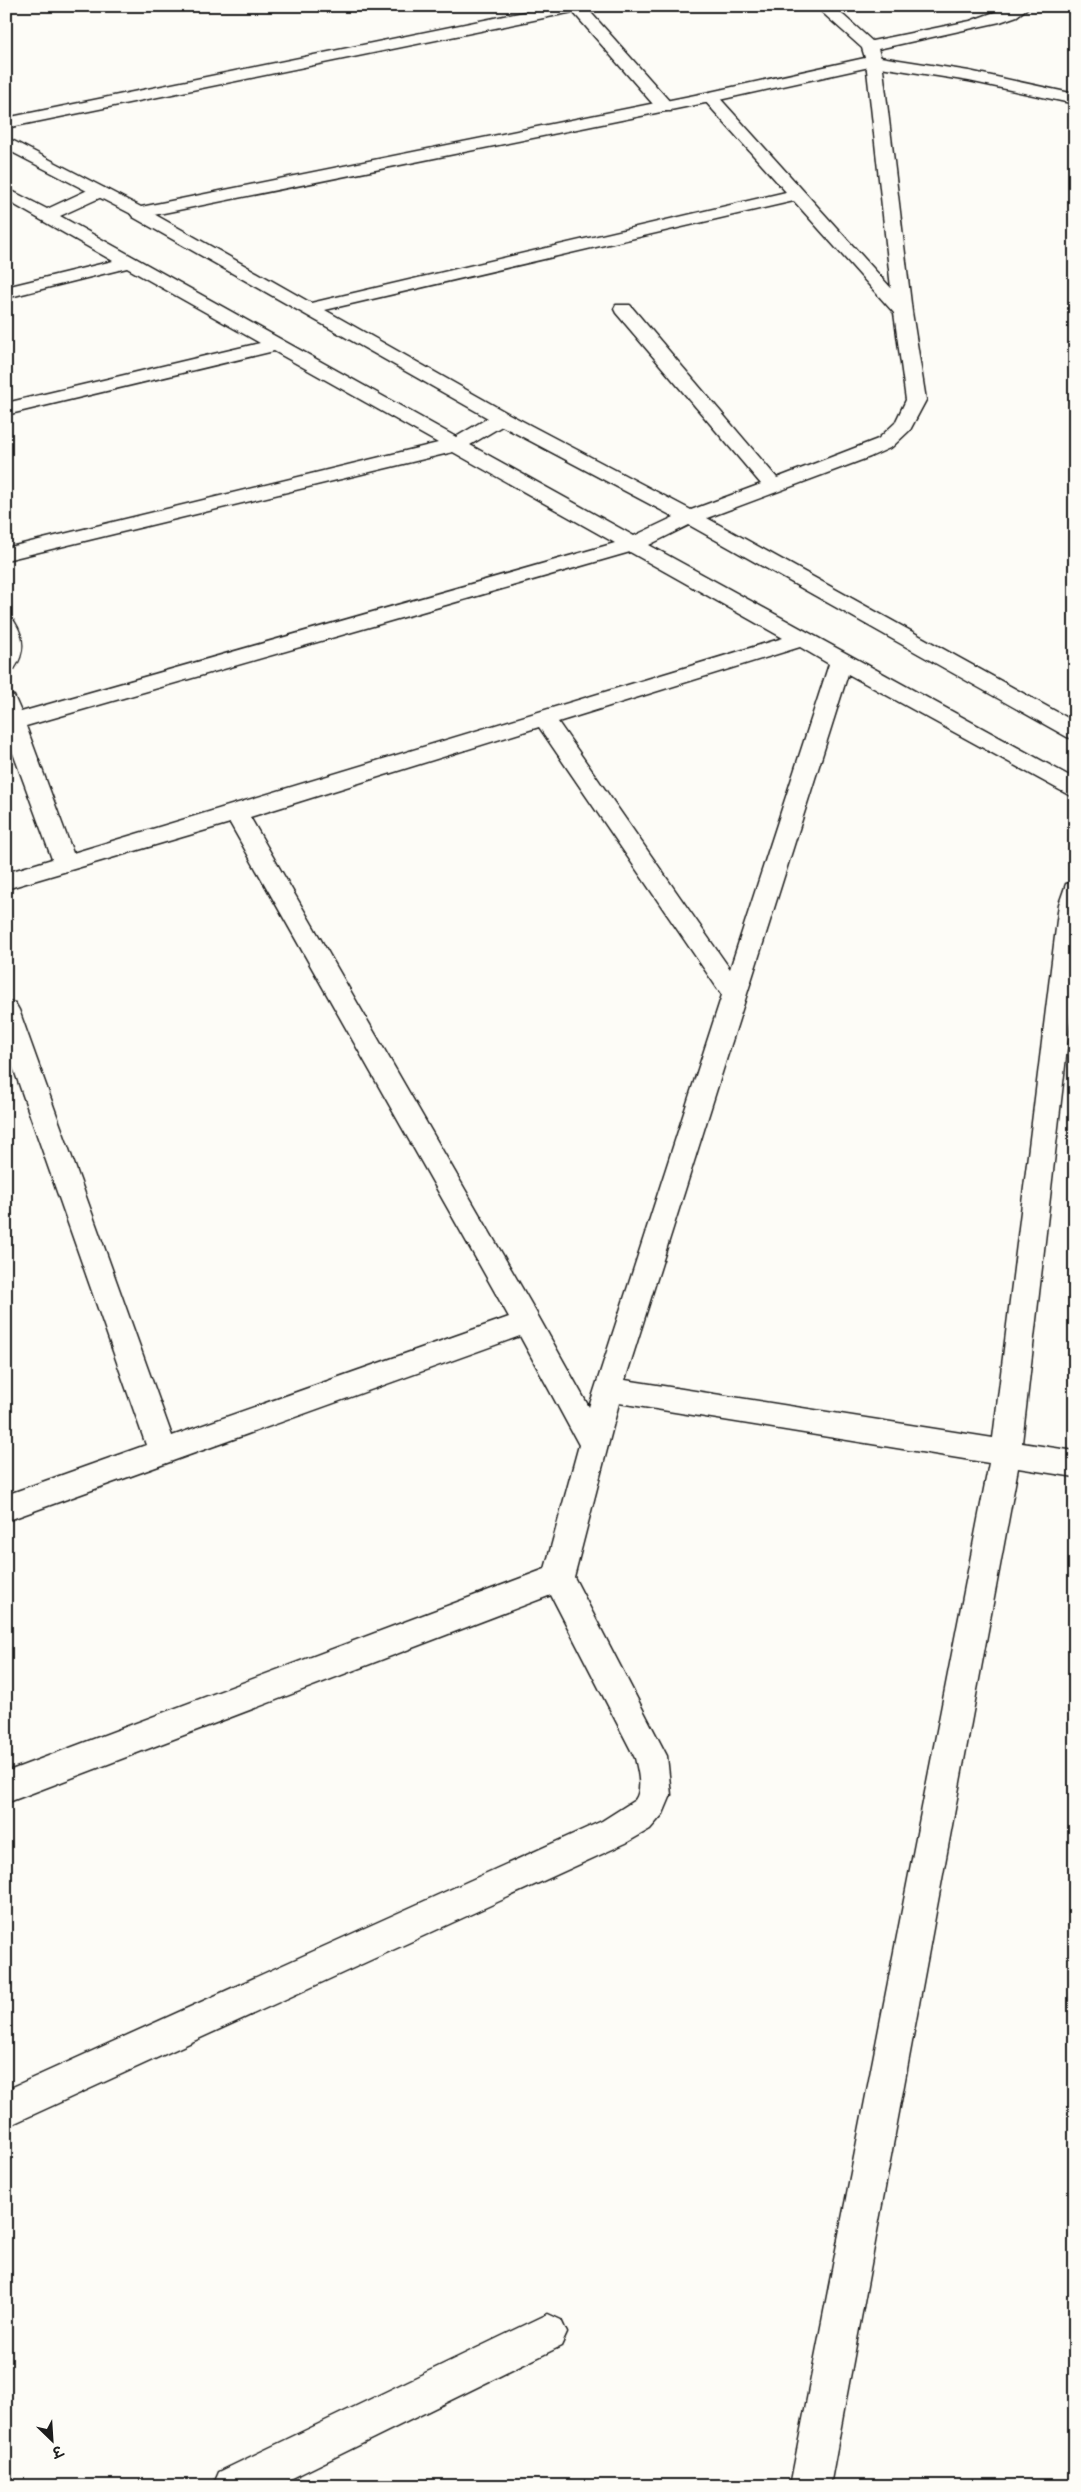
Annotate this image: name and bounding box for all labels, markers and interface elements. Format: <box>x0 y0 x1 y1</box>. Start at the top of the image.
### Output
north arrow <box>28 2414 78 2464</box>
text: उ <box>47 2438 67 2463</box>

